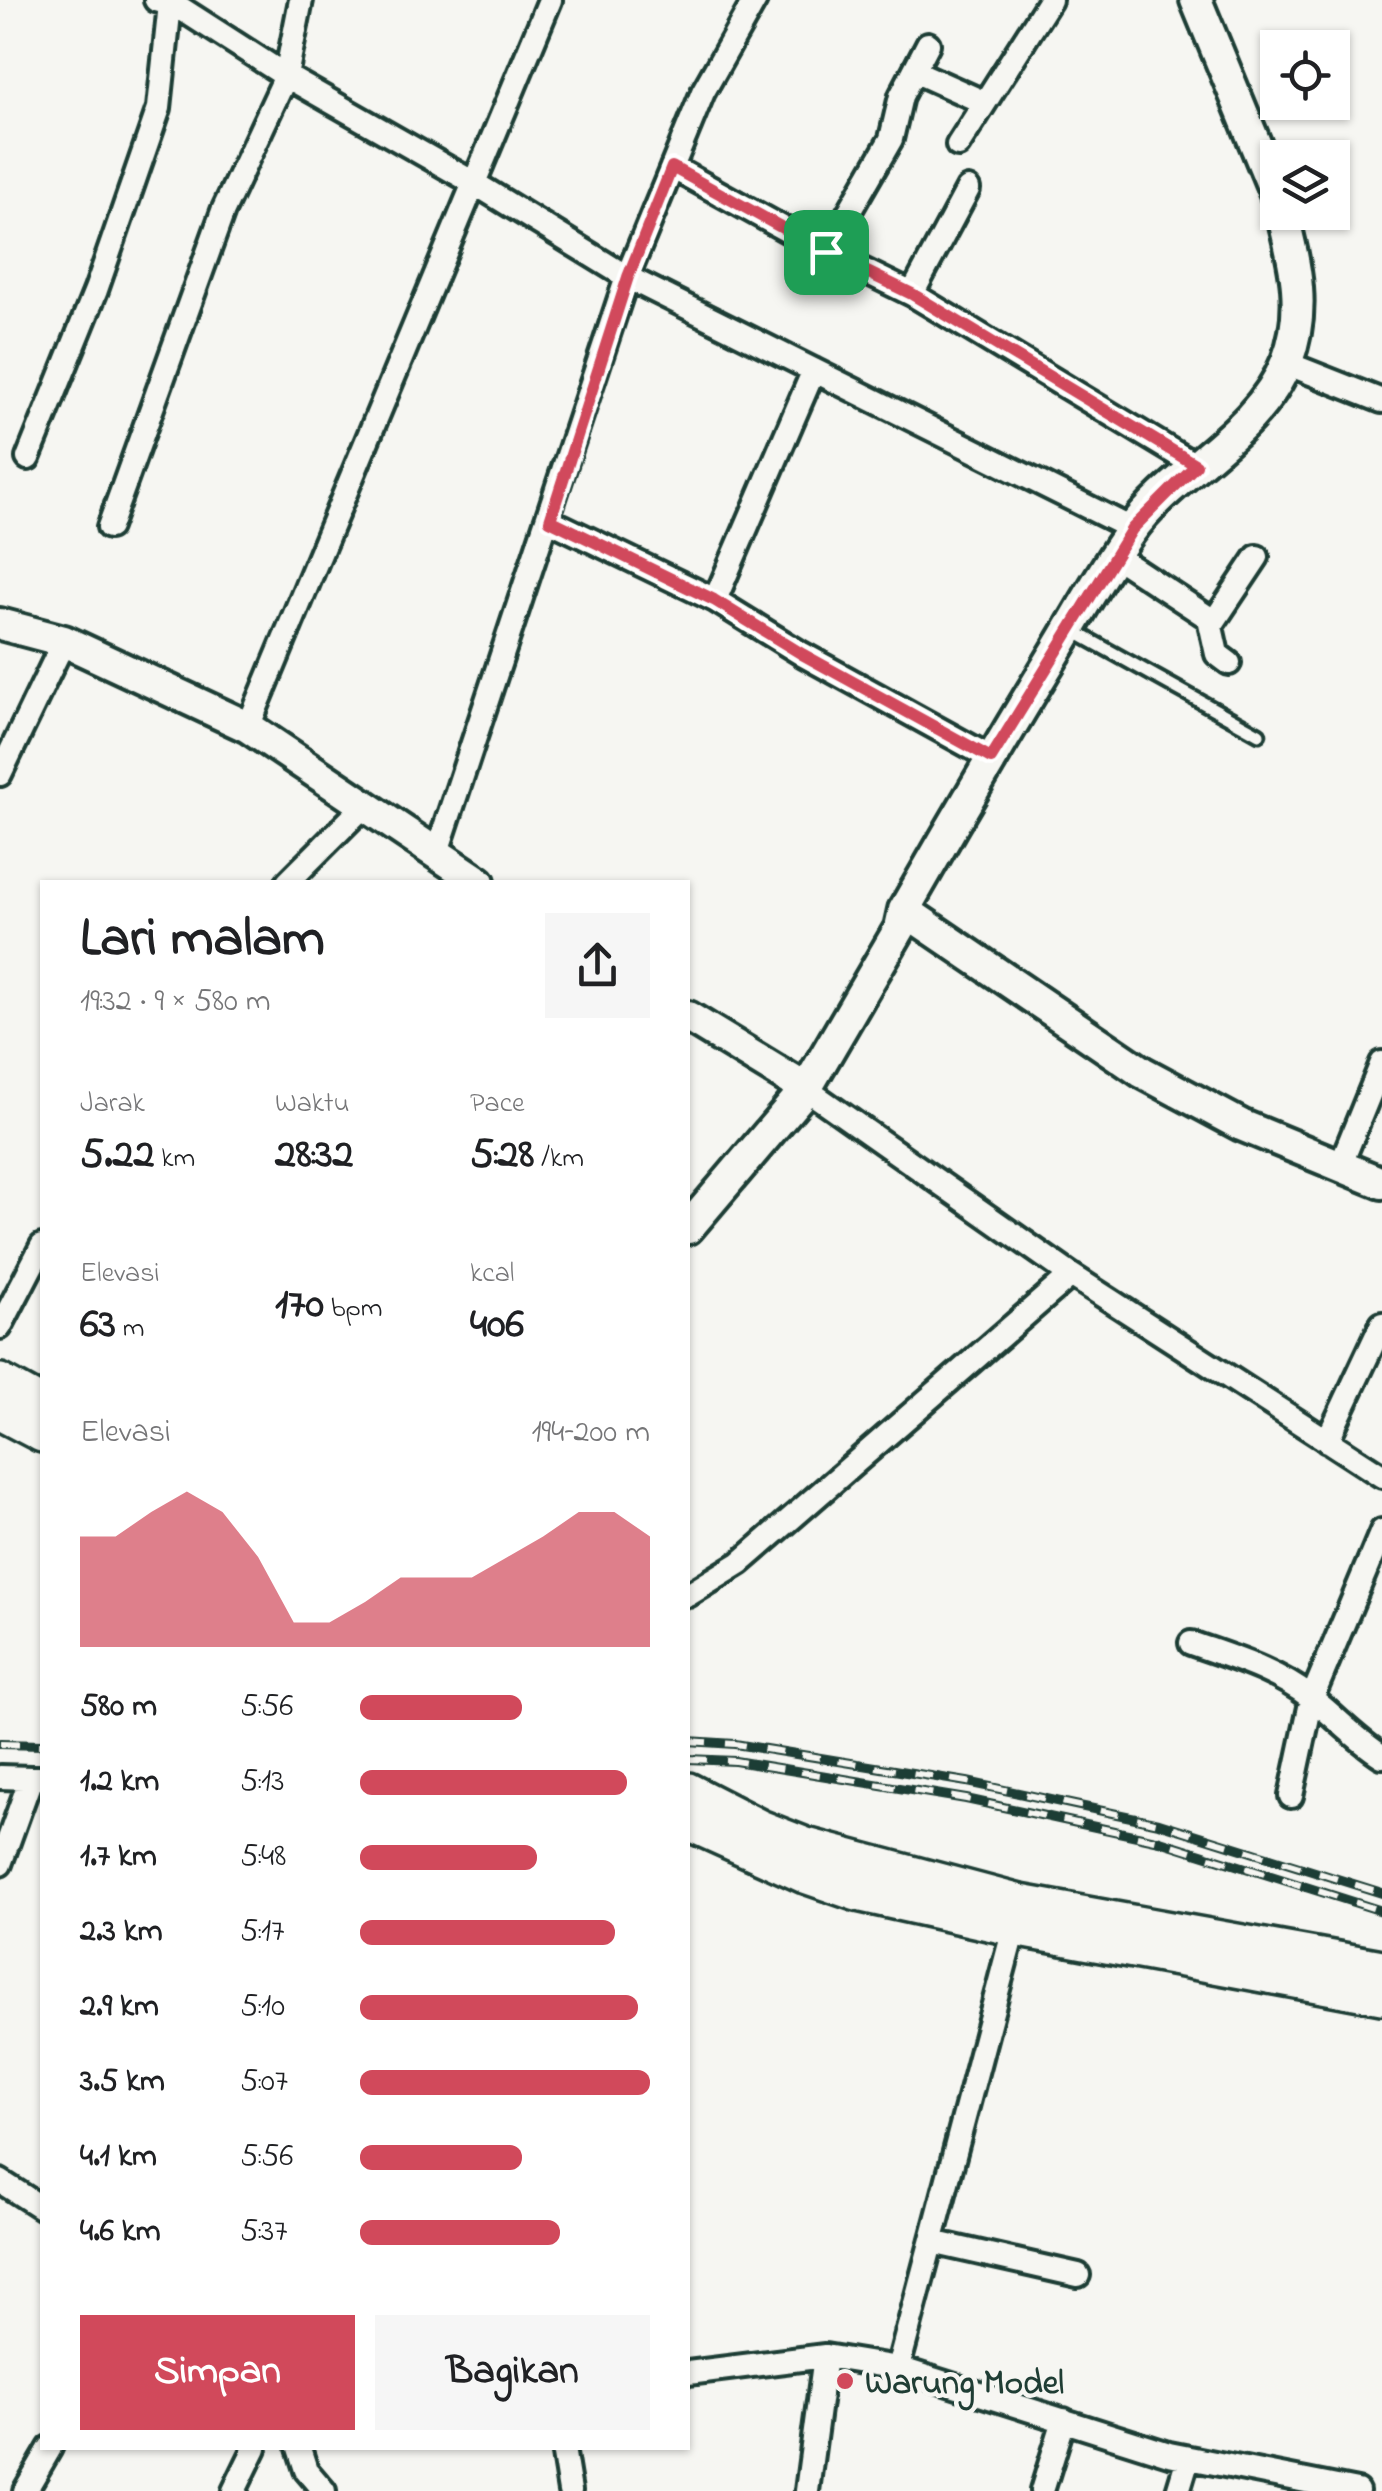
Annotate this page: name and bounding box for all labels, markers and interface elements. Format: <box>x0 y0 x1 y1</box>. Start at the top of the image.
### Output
map controls <box>1260 30 1350 230</box>
button: locate <box>1260 30 1350 120</box>
button: layers <box>1260 140 1350 230</box>
pin <box>784 210 869 295</box>
icon: arrive <box>799 225 854 280</box>
text: Lari malam <box>80 901 325 981</box>
button: share <box>545 913 650 1018</box>
text: 19:32 · 9 × 580 m <box>80 979 271 1026</box>
text: Jarak <box>80 1084 145 1125</box>
text: Waktu <box>275 1084 349 1125</box>
text: Pace <box>470 1084 525 1125</box>
text: 5.22 <box>80 1125 154 1186</box>
text: 28:32 <box>275 1125 353 1186</box>
text: 5:28 <box>470 1125 534 1186</box>
text: km <box>154 1139 195 1180</box>
text: /km <box>534 1139 584 1180</box>
text: Elevasi <box>80 1254 159 1295</box>
text: kcal <box>470 1254 515 1295</box>
text: 170 <box>275 1275 324 1336</box>
text: bpm <box>324 1289 383 1330</box>
text: 63 <box>80 1295 116 1356</box>
text: 406 <box>470 1295 524 1356</box>
text: m <box>116 1309 145 1350</box>
text: Elevasi <box>80 1410 171 1457</box>
text: 194–200 m <box>531 1410 650 1457</box>
text: 580 m <box>80 1684 157 1731</box>
text: 5:56 <box>240 1684 293 1731</box>
text: 1.2 km <box>80 1759 159 1806</box>
text: 5:13 <box>240 1759 284 1806</box>
text: 1.7 km <box>80 1834 157 1881</box>
text: 5:48 <box>240 1834 286 1881</box>
text: 2.3 km <box>80 1909 163 1956</box>
text: 5:17 <box>240 1909 284 1956</box>
text: 2.9 km <box>80 1984 159 2031</box>
text: 5:10 <box>240 1984 285 2031</box>
text: 3.5 km <box>80 2059 165 2106</box>
text: 5:07 <box>240 2059 288 2106</box>
text: 4.1 km <box>80 2134 157 2181</box>
text: 5:56 <box>240 2134 293 2181</box>
text: 4.6 km <box>80 2209 161 2256</box>
text: 5:37 <box>240 2209 287 2256</box>
button: Simpan <box>80 2315 355 2430</box>
button: Bagikan <box>375 2315 650 2430</box>
place label: Warung Model <box>865 2359 1064 2411</box>
marker: Warung Model <box>834 2370 856 2392</box>

